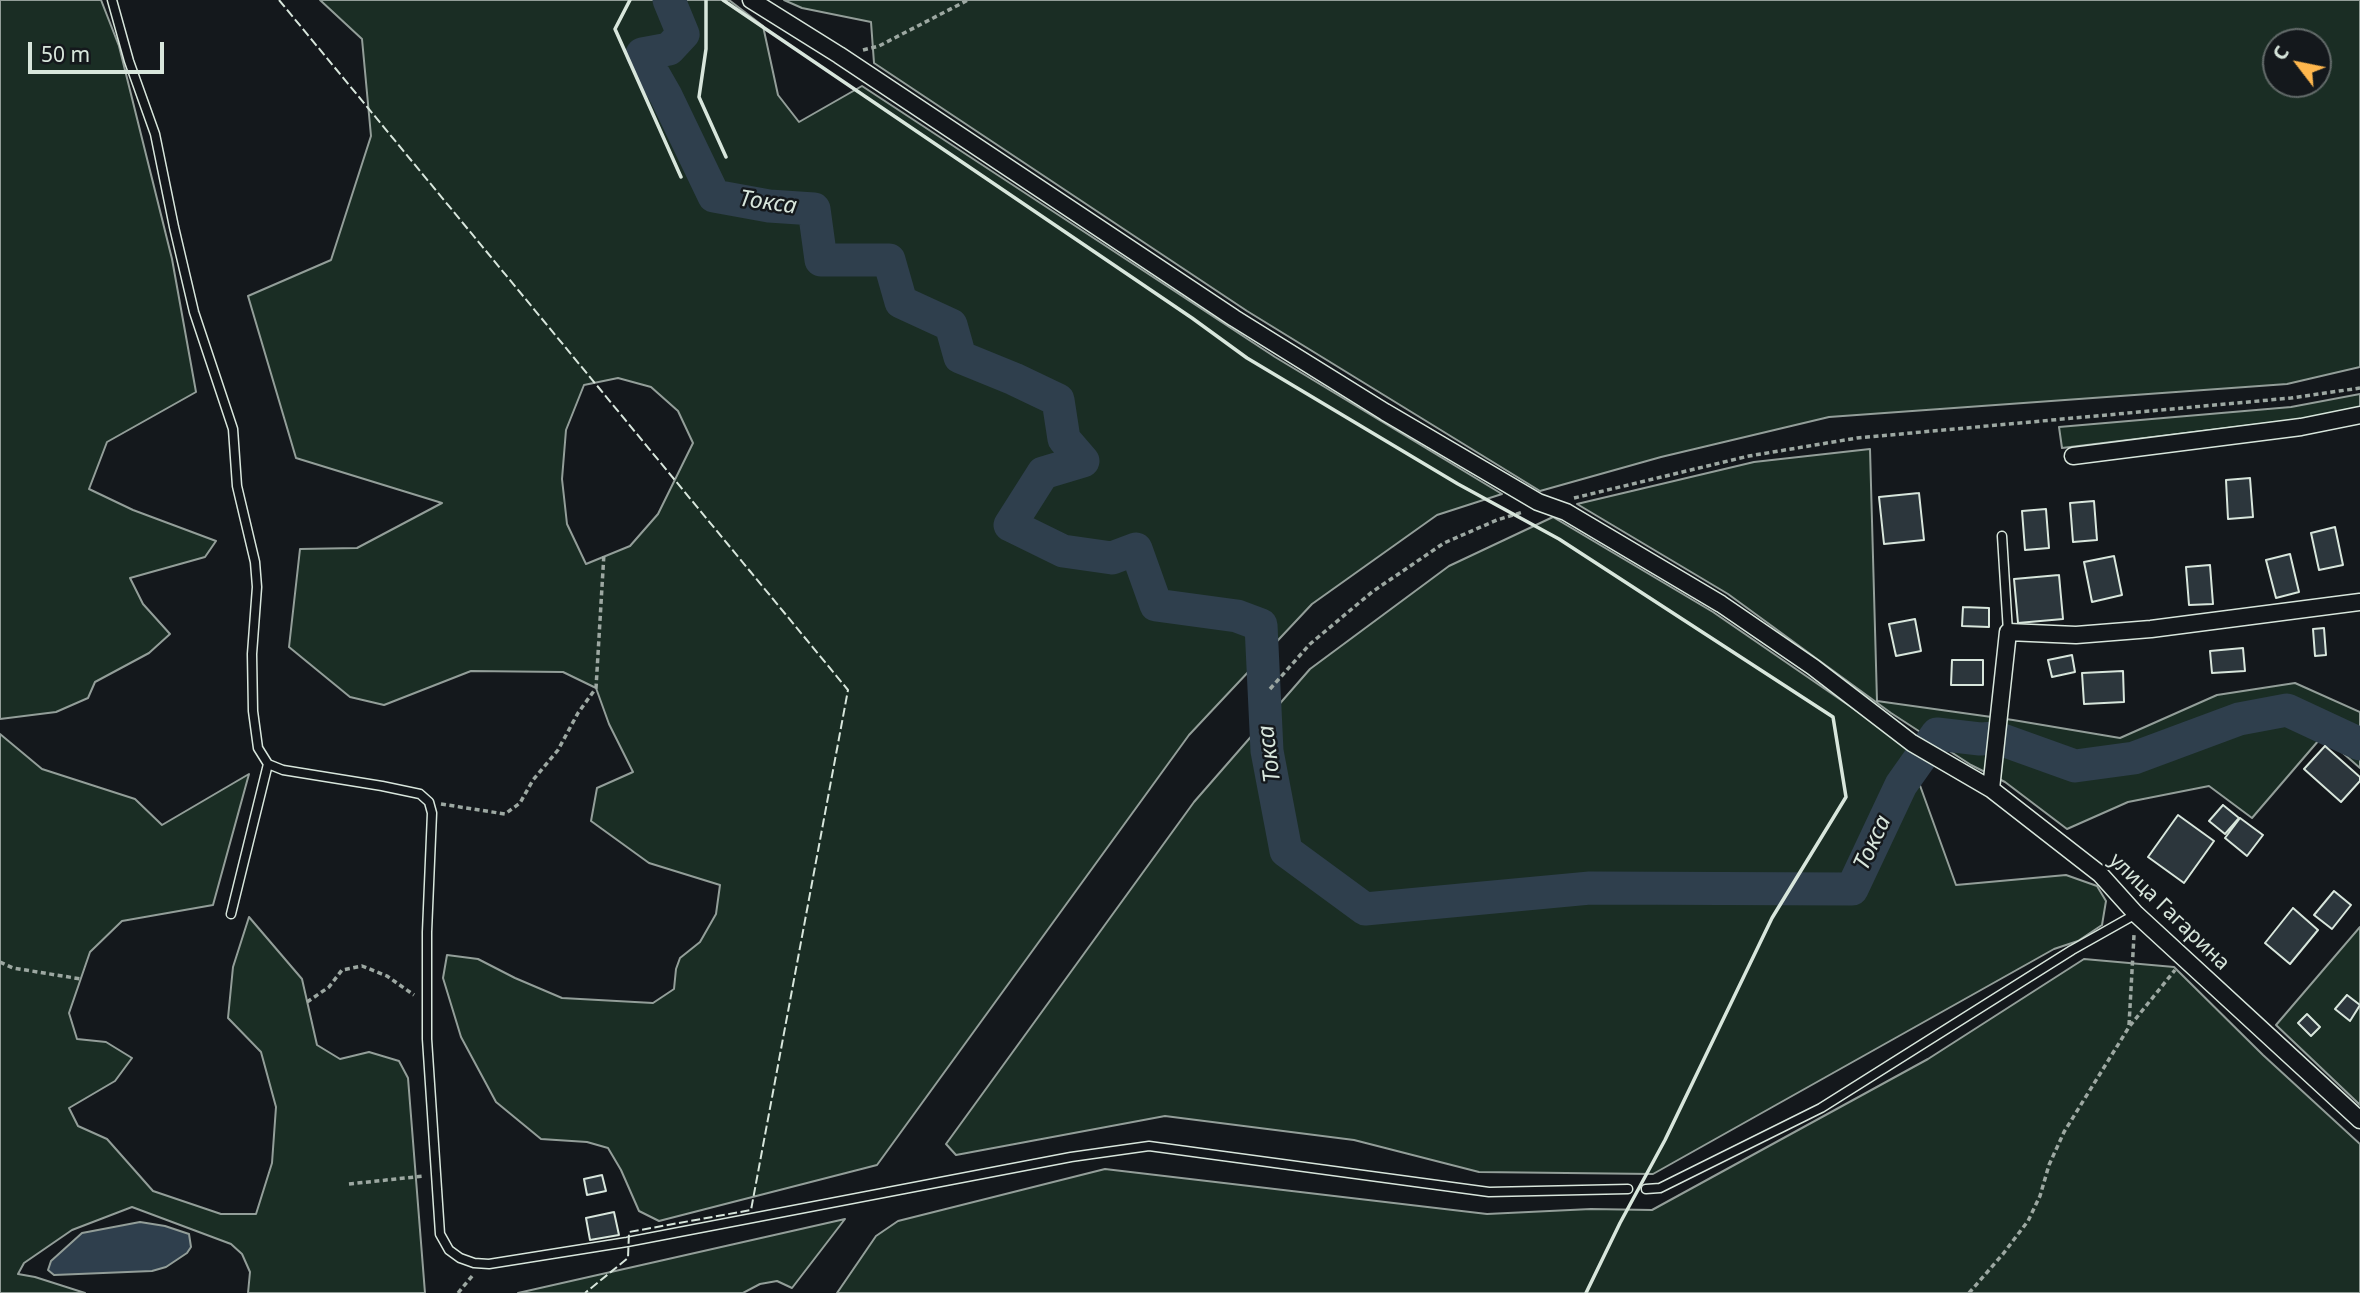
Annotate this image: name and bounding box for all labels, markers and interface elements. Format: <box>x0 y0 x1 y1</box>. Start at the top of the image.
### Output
scale bar <box>32 28 168 72</box>
north arrow <box>2262 28 2332 98</box>
text: 50 m <box>41 40 90 68</box>
text: С <box>2267 41 2295 65</box>
water label: Токса <box>738 185 798 221</box>
water label: Токса <box>1253 724 1287 784</box>
water label: Токса <box>1848 811 1898 875</box>
street label: улица Гагарина <box>2104 848 2234 976</box>

